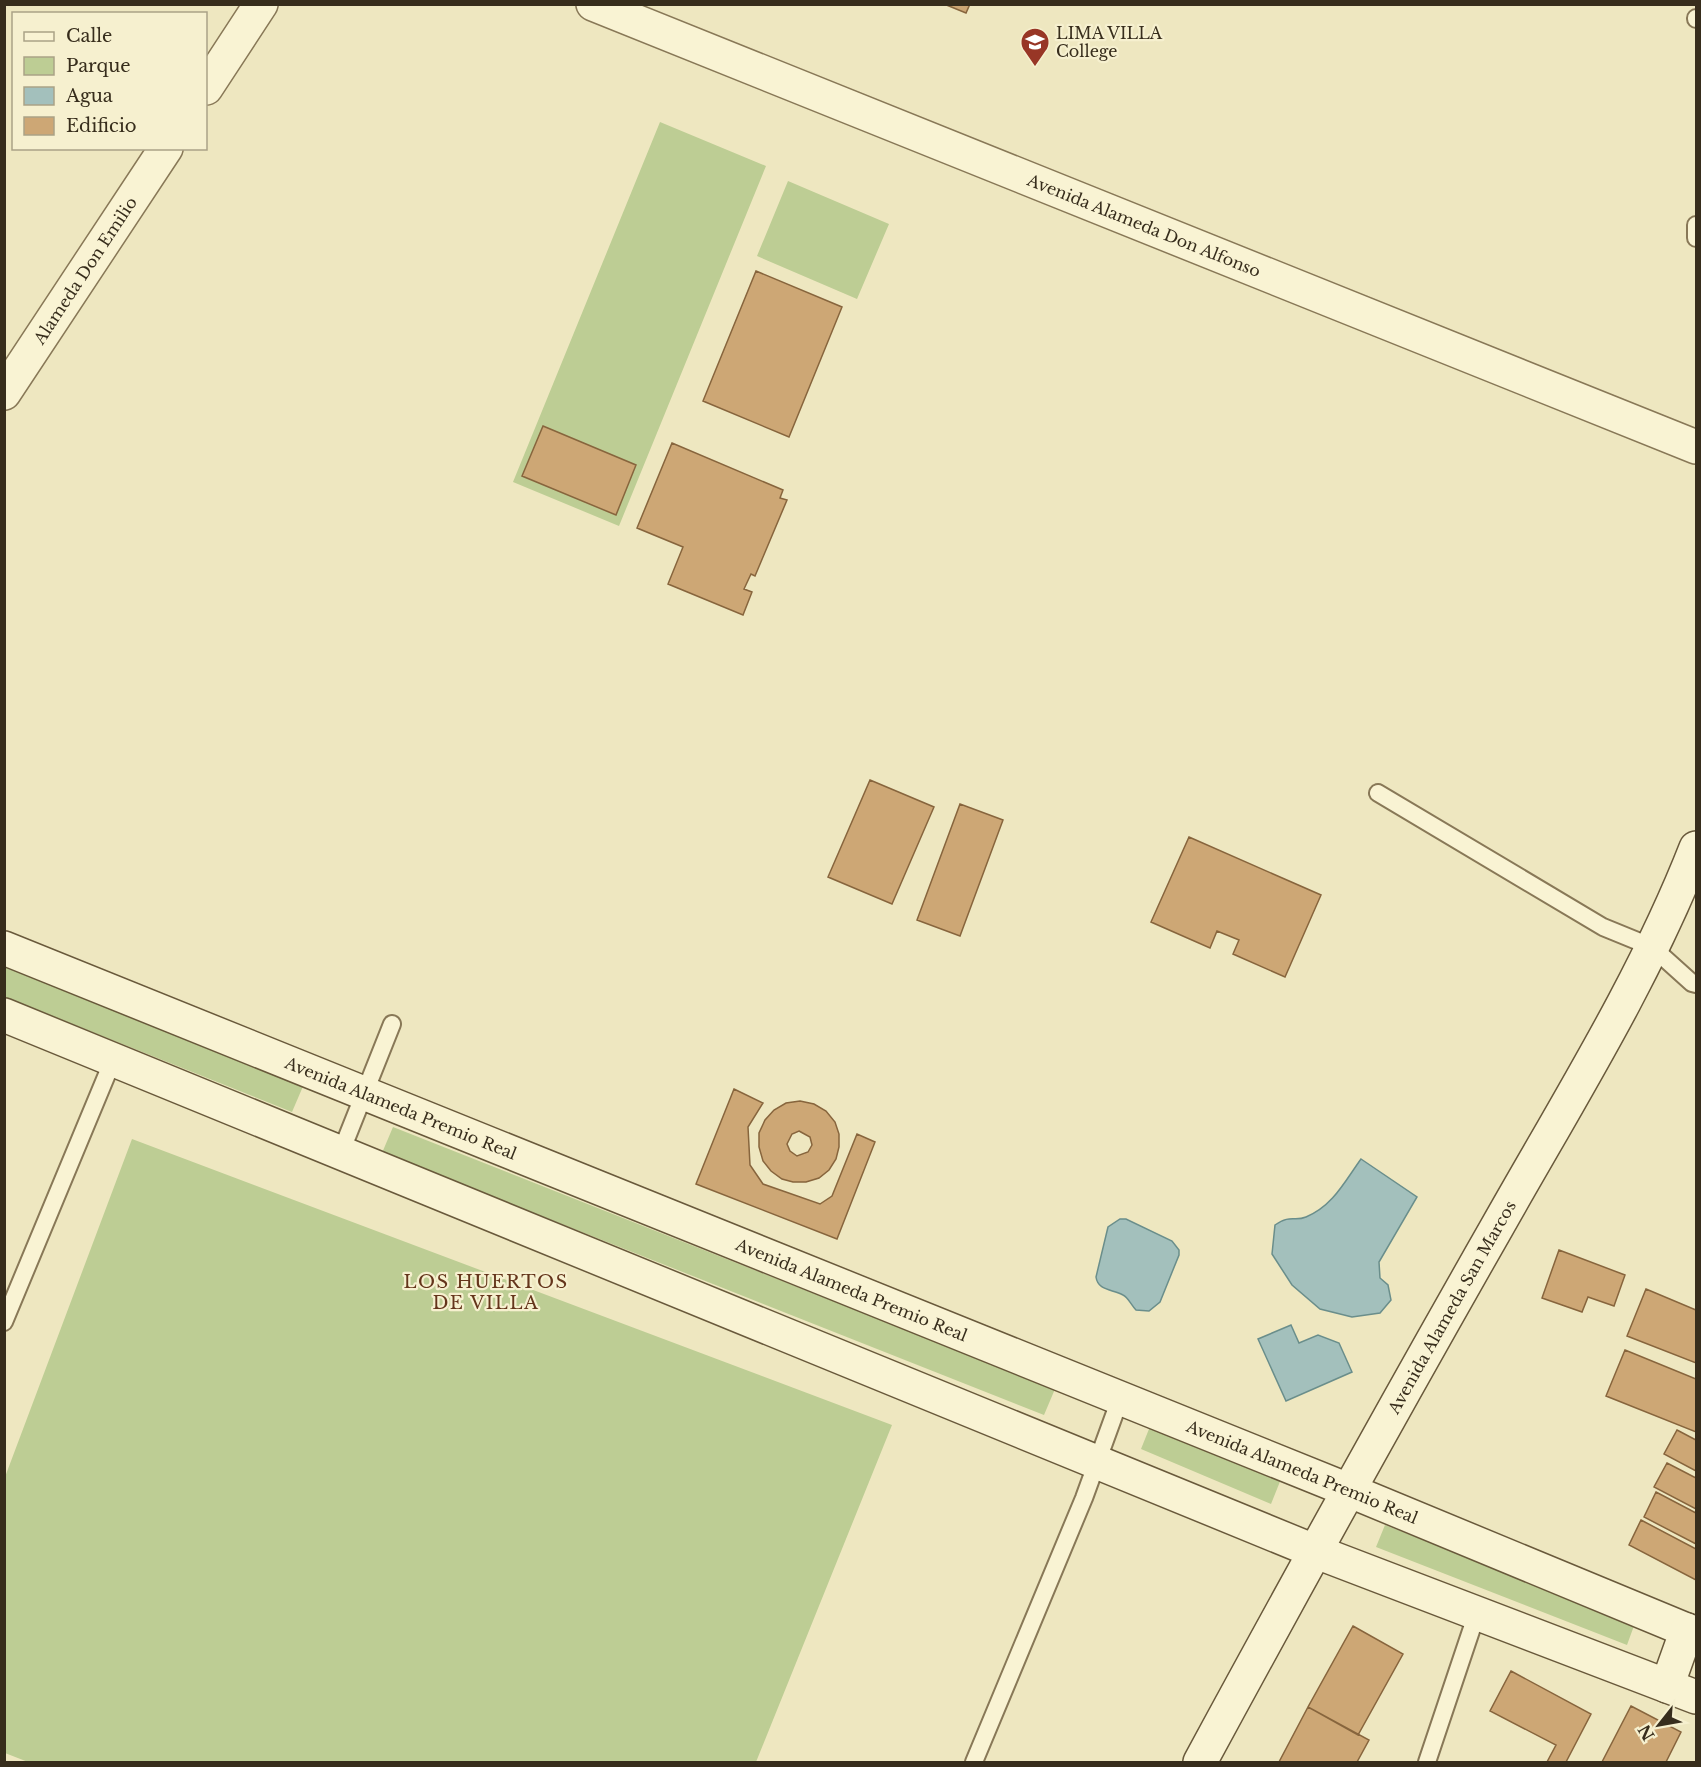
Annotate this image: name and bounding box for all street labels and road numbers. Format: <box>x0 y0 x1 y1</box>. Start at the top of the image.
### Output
street label: Avenida Alameda Don Alfonso <box>1024 169 1264 281</box>
street label: Alameda Don Emilio <box>29 193 141 349</box>
street label: Avenida Alameda Premio Real <box>281 1052 520 1164</box>
street label: Avenida Alameda San Marcos <box>1383 1197 1520 1418</box>
street label: Avenida Alameda Premio Real <box>732 1234 970 1345</box>
street label: Avenida Alameda Premio Real <box>1183 1416 1421 1528</box>

